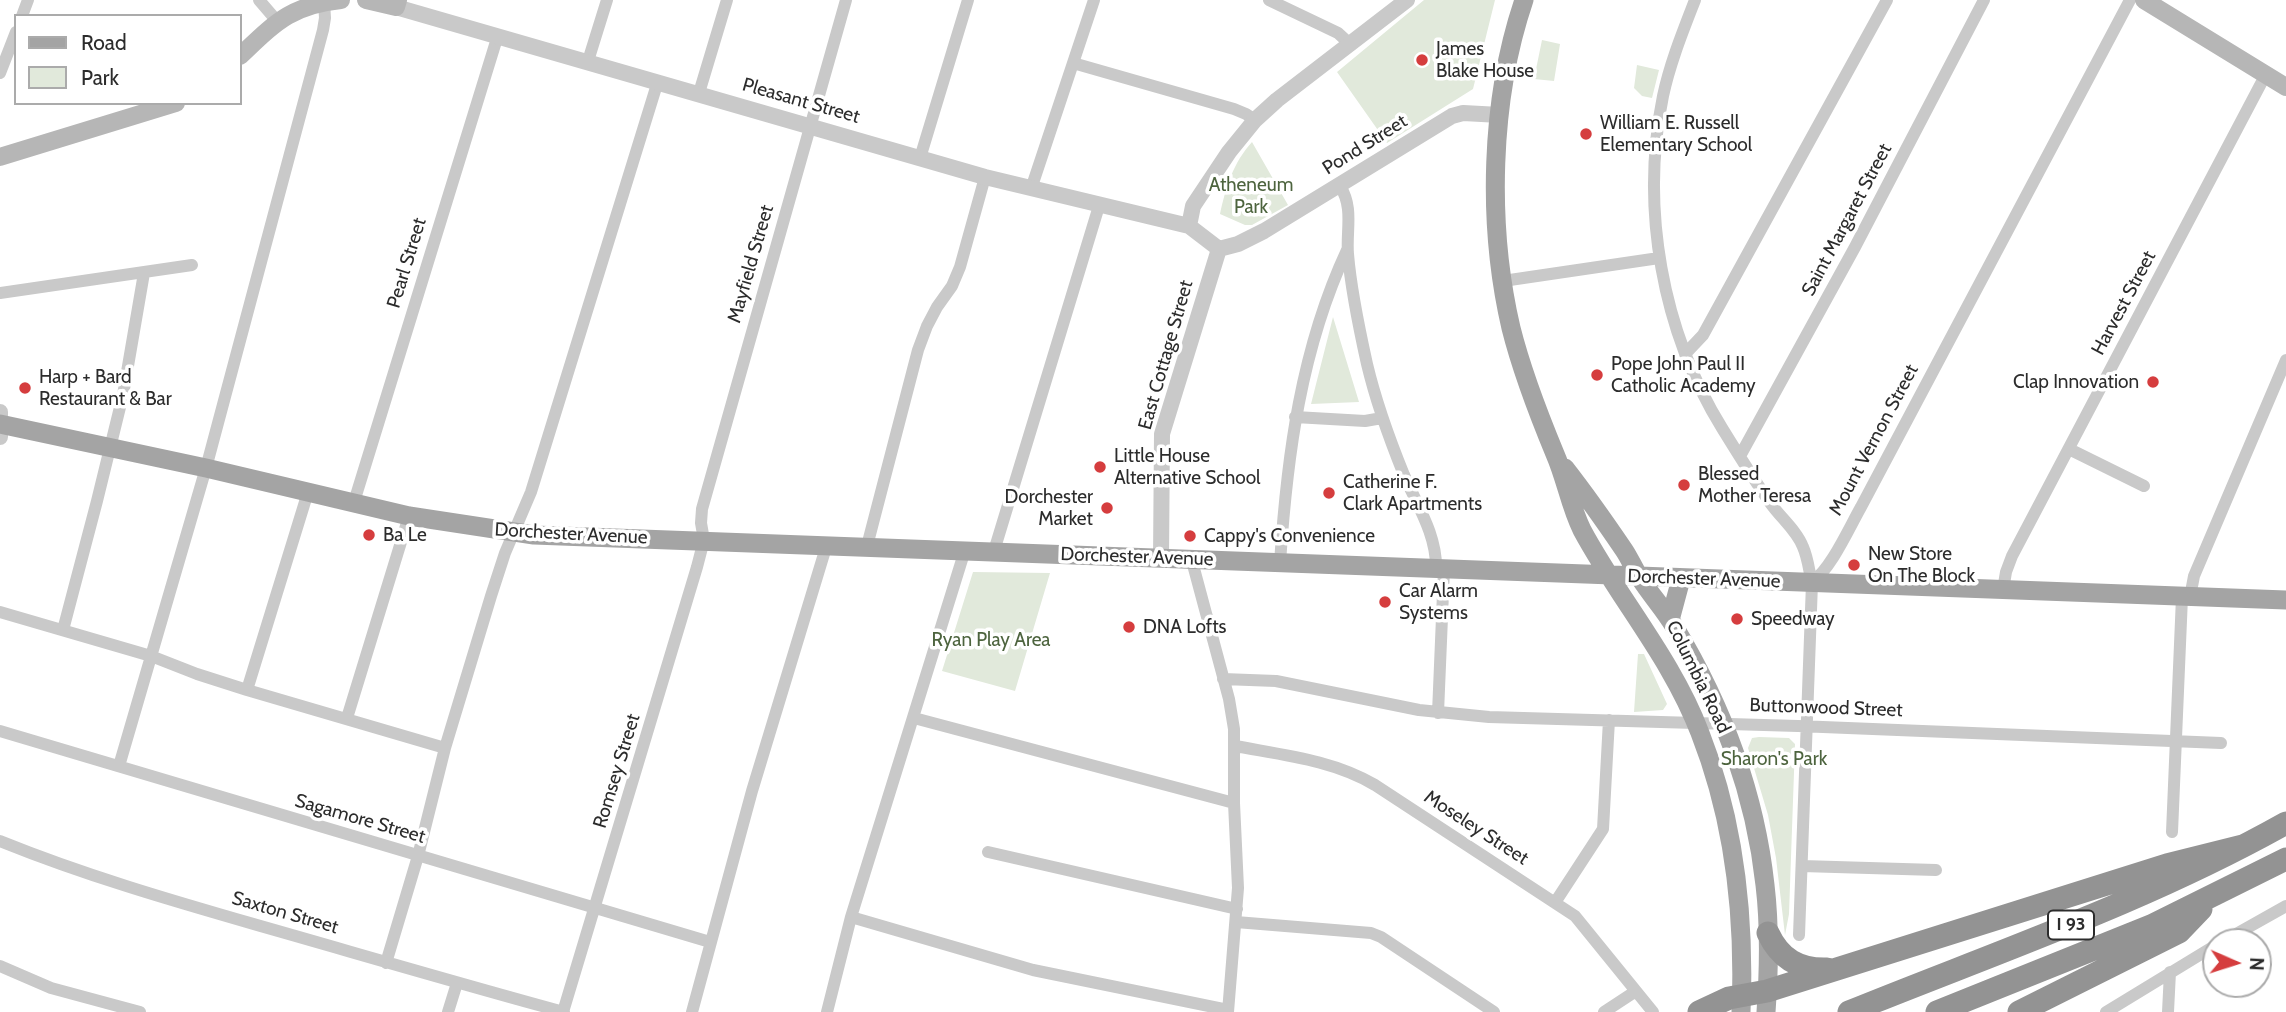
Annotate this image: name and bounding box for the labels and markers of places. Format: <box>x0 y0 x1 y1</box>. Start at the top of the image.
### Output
place label: James Blake House <box>1436 38 1534 82</box>
marker: James Blake House <box>1414 52 1430 68</box>
place label: William E. Russell Elementary School <box>1600 112 1752 156</box>
marker: William E. Russell Elementary School <box>1578 126 1594 142</box>
place label: Pope John Paul II Catholic Academy <box>1611 353 1756 397</box>
place label: Harp + Bard Restaurant & Bar <box>39 366 172 410</box>
marker: Pope John Paul II Catholic Academy <box>1589 367 1605 383</box>
place label: Clap Innovation <box>2013 371 2139 393</box>
marker: Clap Innovation <box>2145 374 2161 390</box>
marker: Harp + Bard Restaurant & Bar <box>17 380 33 396</box>
place label: Little House Alternative School <box>1114 445 1261 489</box>
marker: Little House Alternative School <box>1092 459 1108 475</box>
place label: Blessed Mother Teresa <box>1698 463 1811 507</box>
place label: Catherine F. Clark Apartments <box>1343 471 1482 515</box>
marker: Blessed Mother Teresa <box>1676 477 1692 493</box>
marker: Catherine F. Clark Apartments <box>1321 485 1337 501</box>
place label: Dorchester Market <box>1005 486 1093 530</box>
marker: Dorchester Market <box>1099 500 1115 516</box>
place label: Ba Le <box>383 524 427 546</box>
place label: Cappy's Convenience <box>1204 525 1375 547</box>
marker: Ba Le <box>361 527 377 543</box>
marker: Cappy's Convenience <box>1182 528 1198 544</box>
place label: New Store On The Block <box>1868 543 1975 587</box>
marker: New Store On The Block <box>1846 557 1862 573</box>
place label: Car Alarm Systems <box>1399 580 1478 624</box>
marker: Car Alarm Systems <box>1377 594 1393 610</box>
place label: Speedway <box>1751 608 1835 630</box>
marker: Speedway <box>1729 611 1745 627</box>
place label: DNA Lofts <box>1143 616 1226 638</box>
marker: DNA Lofts <box>1121 619 1137 635</box>

